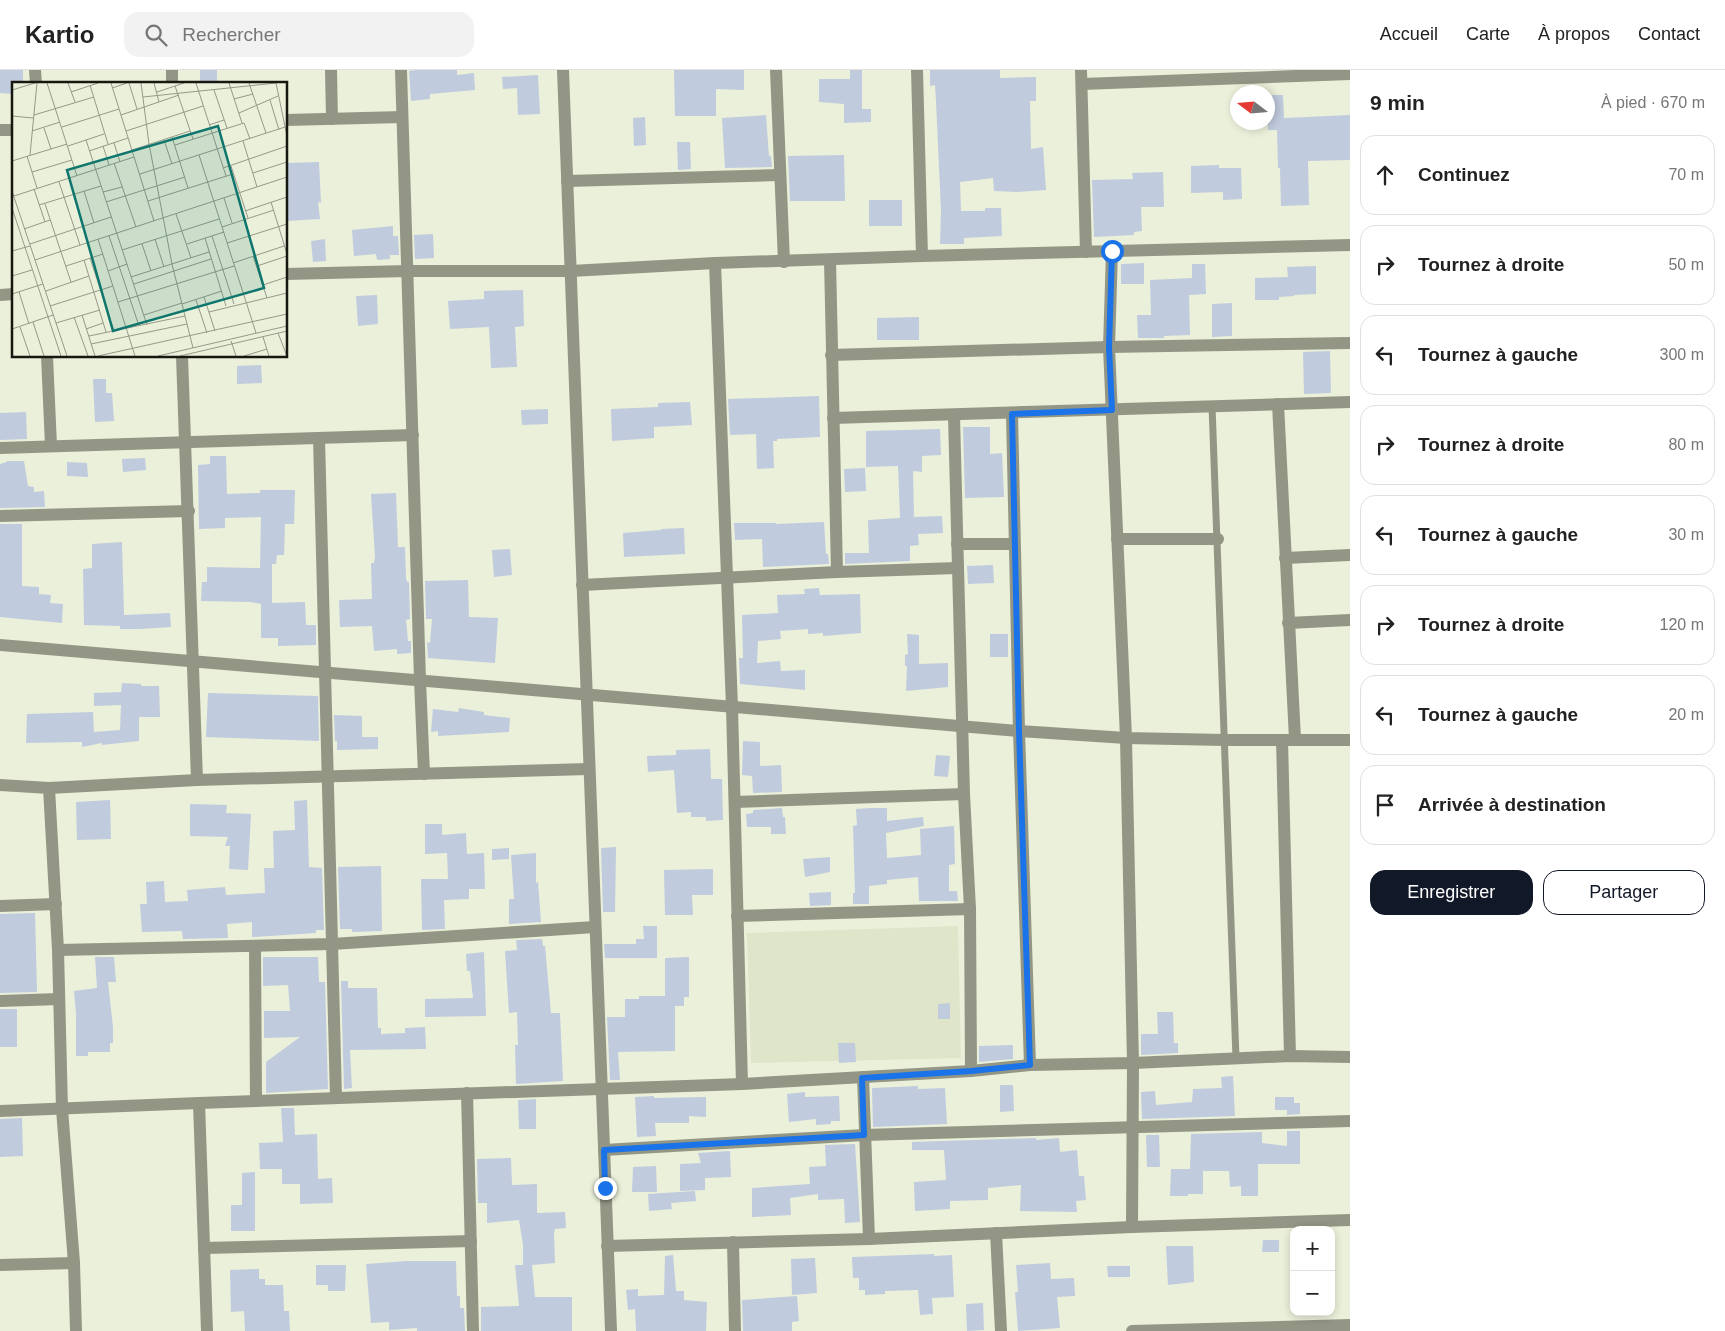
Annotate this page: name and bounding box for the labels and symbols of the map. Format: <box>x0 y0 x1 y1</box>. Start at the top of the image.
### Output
inset map <box>12 82 288 358</box>
north arrow <box>1230 85 1275 130</box>
route start <box>1101 240 1124 263</box>
route end <box>594 1177 617 1200</box>

